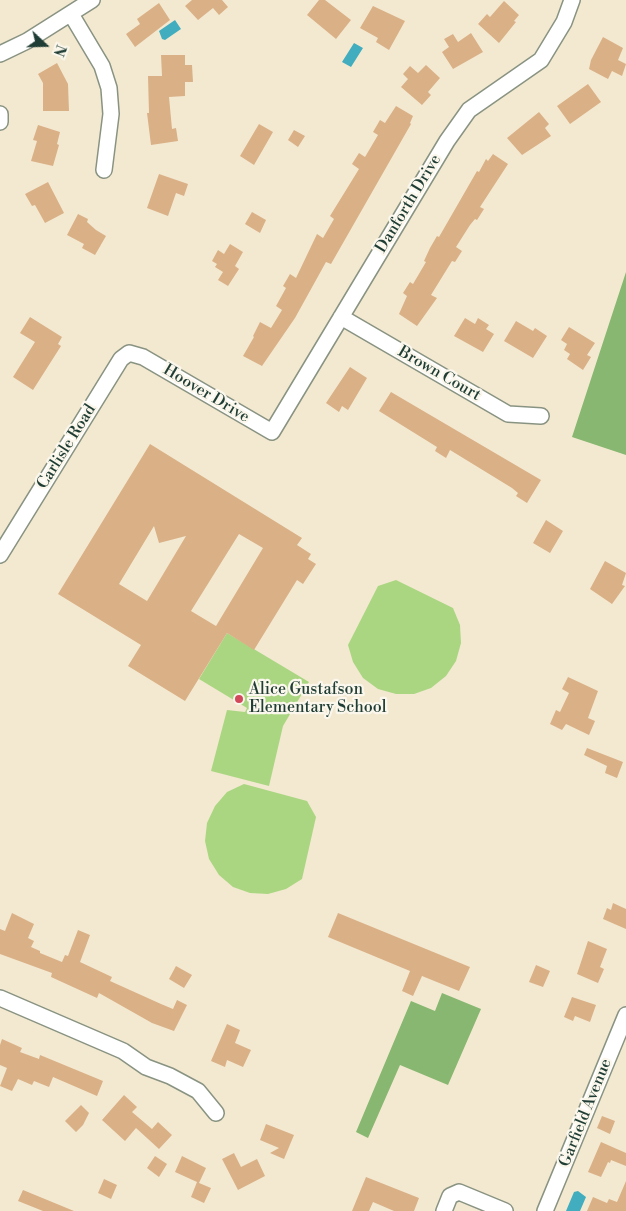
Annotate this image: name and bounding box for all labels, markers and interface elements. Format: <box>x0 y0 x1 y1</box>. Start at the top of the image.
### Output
north arrow <box>20 20 70 70</box>
text: N <box>49 42 69 59</box>
street label: Danforth Drive <box>372 151 446 257</box>
street label: Brown Court <box>394 343 484 405</box>
street label: Hoover Drive <box>159 361 253 427</box>
street label: Carlisle Road <box>33 401 101 493</box>
place label: Alice Gustafson Elementary School <box>249 680 386 718</box>
marker: Alice Gustafson Elementary School <box>233 693 245 705</box>
street label: Garfield Avenue <box>556 1056 616 1170</box>

